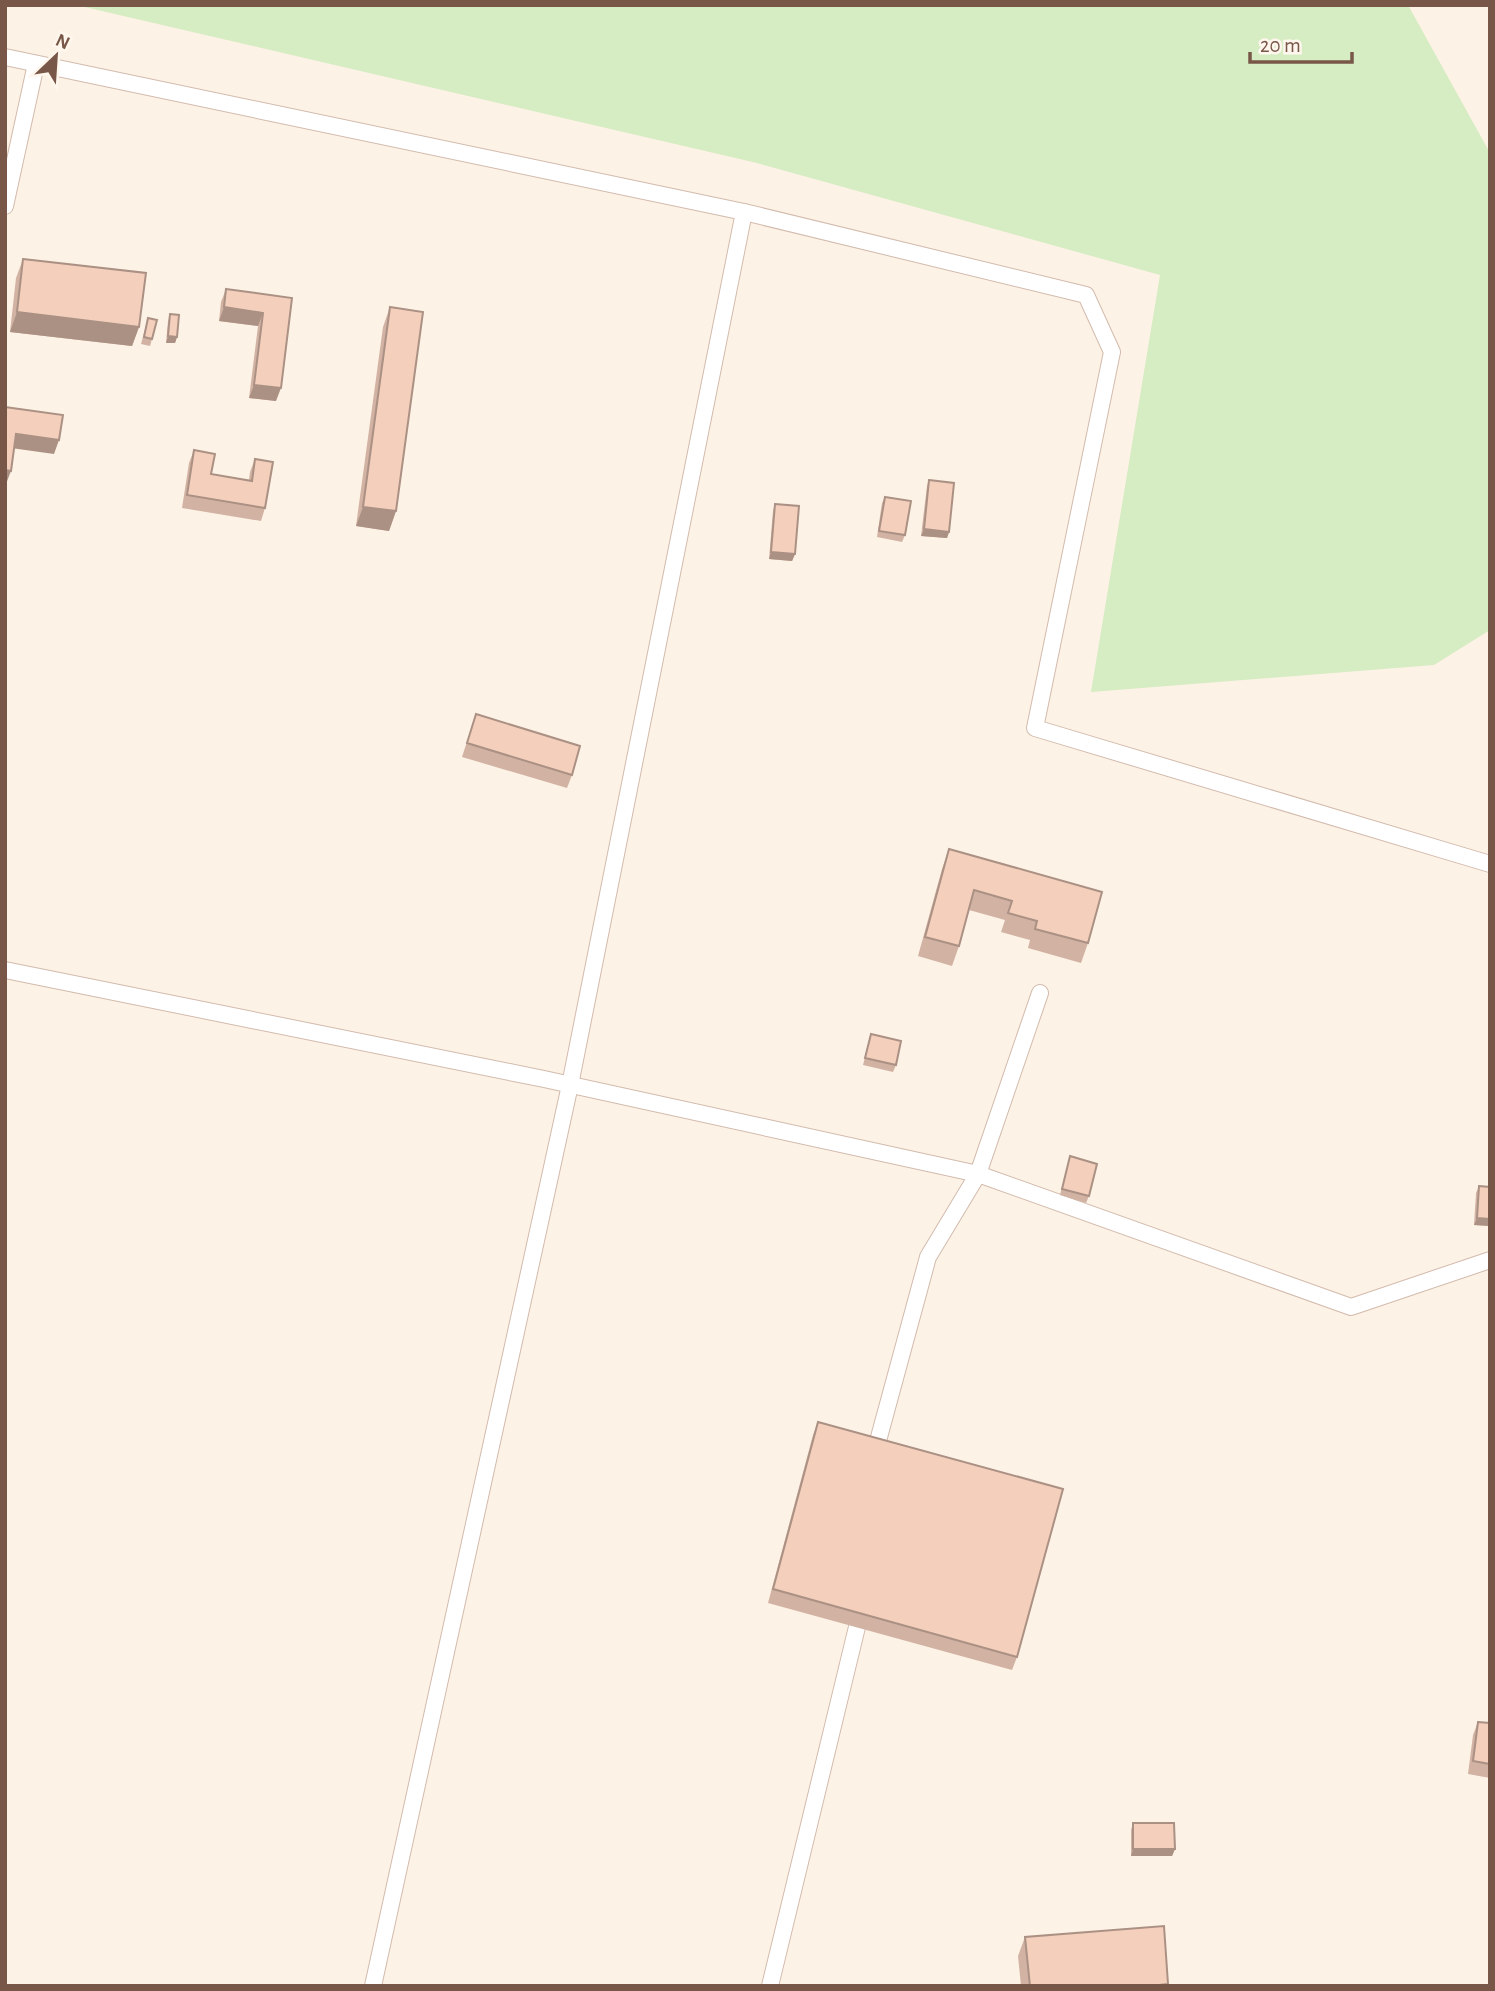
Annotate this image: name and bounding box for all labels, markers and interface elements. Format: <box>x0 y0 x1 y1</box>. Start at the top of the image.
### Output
north arrow <box>21 21 91 91</box>
scale bar <box>1250 21 1352 65</box>
text: N <box>53 31 73 53</box>
text: 20 m <box>1260 35 1301 56</box>

